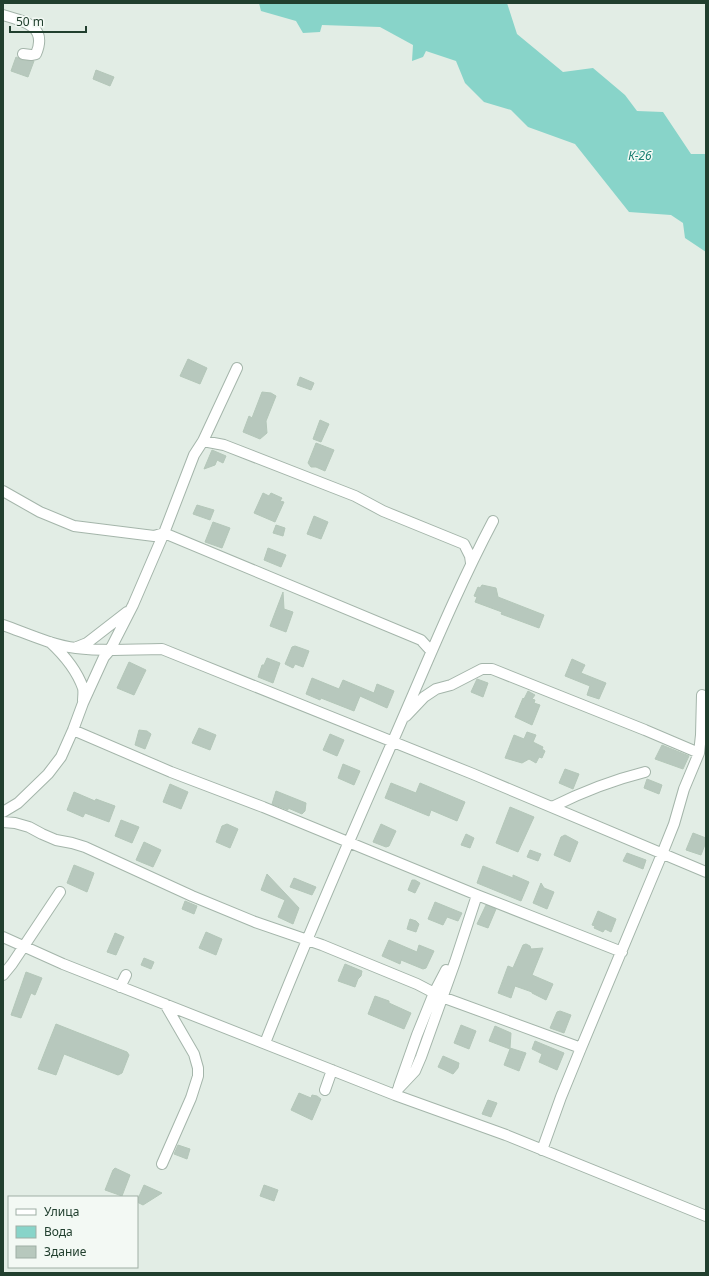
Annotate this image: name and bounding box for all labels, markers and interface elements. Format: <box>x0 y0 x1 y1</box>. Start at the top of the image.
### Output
scale bar <box>10 8 86 34</box>
text: 50 m <box>16 13 44 30</box>
water label: К-26 <box>628 147 652 164</box>
legend <box>8 1196 138 1268</box>
text: Улица <box>44 1203 79 1220</box>
text: Вода <box>44 1223 73 1240</box>
text: Здание <box>44 1243 87 1260</box>

